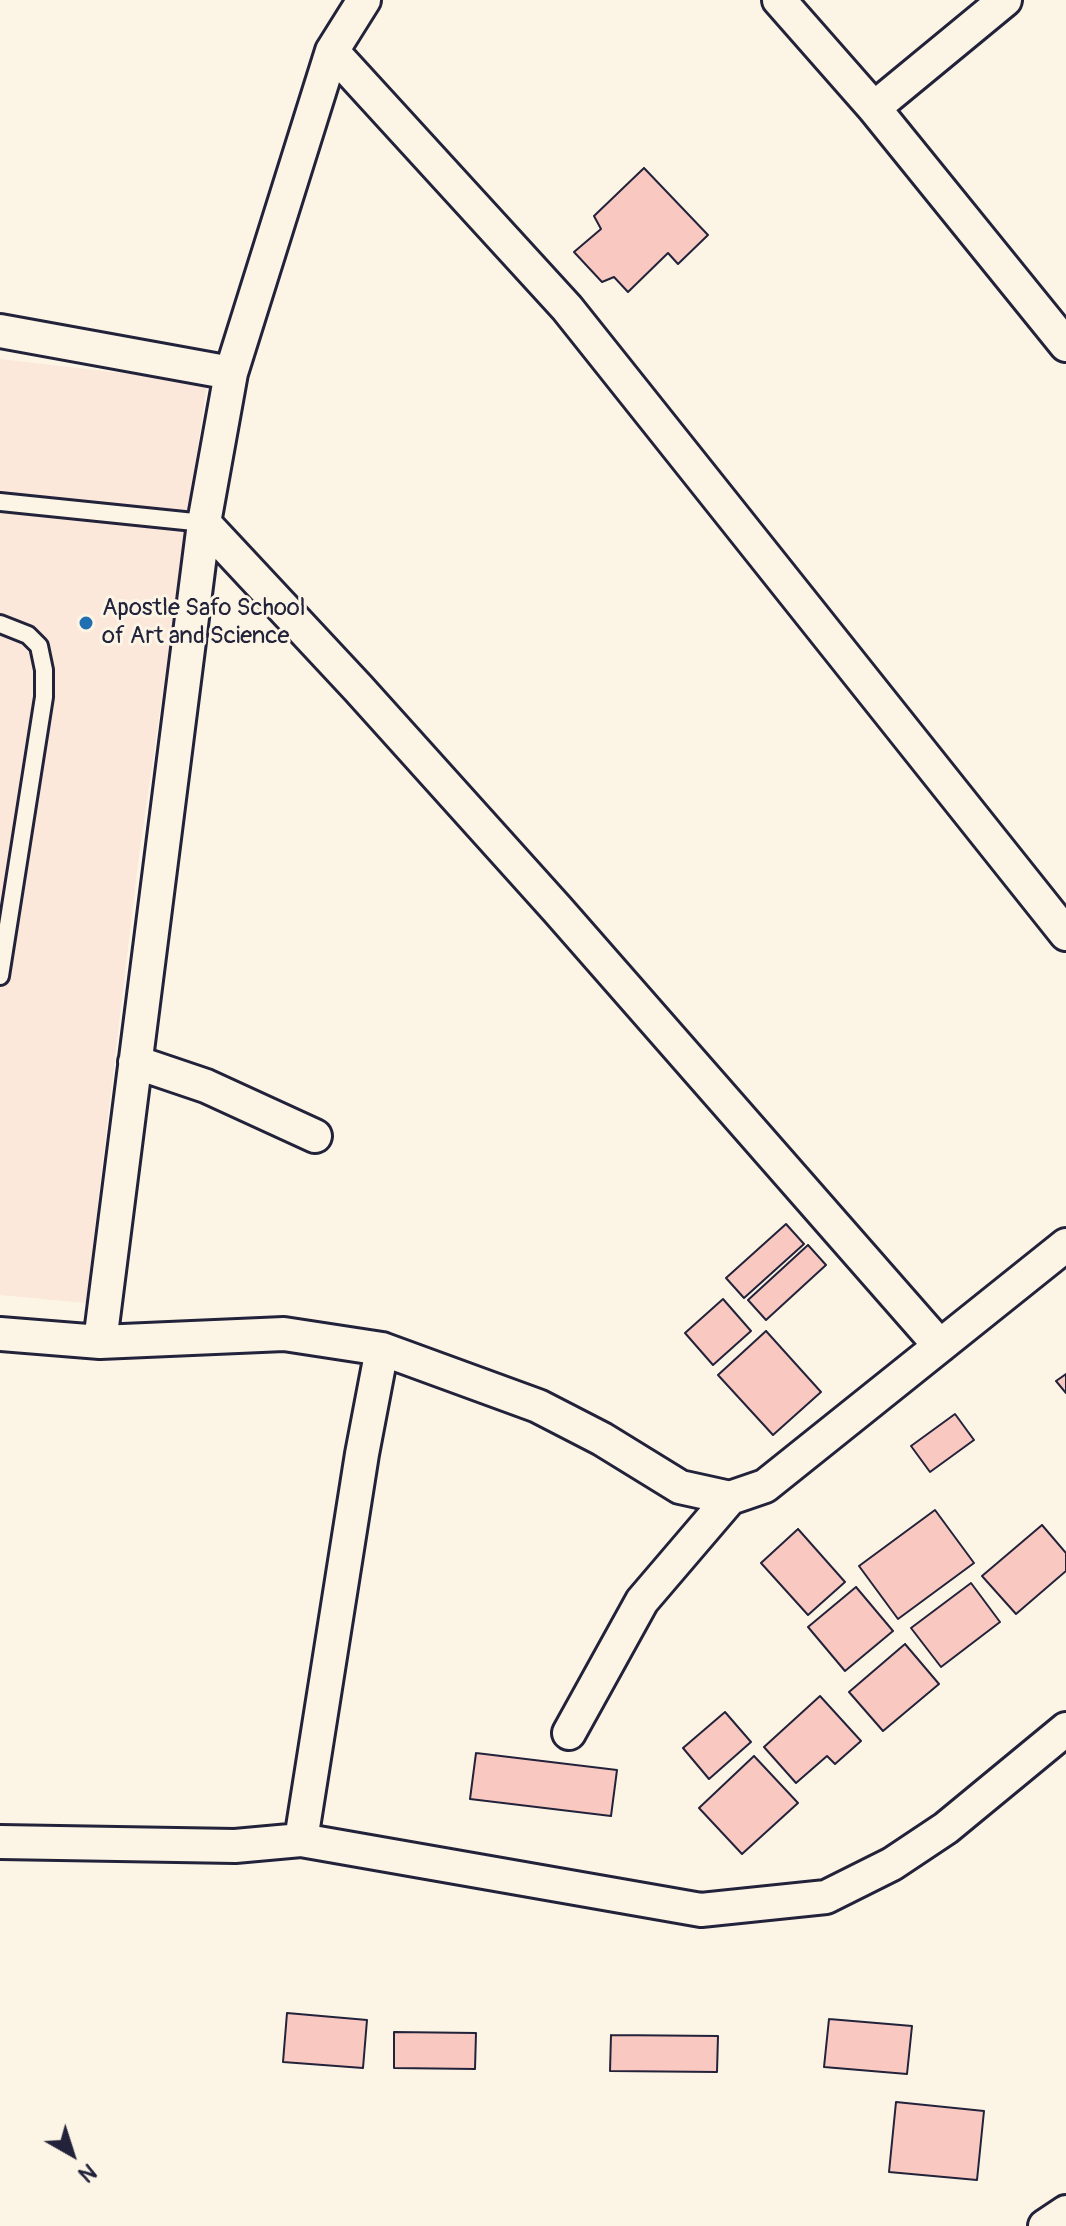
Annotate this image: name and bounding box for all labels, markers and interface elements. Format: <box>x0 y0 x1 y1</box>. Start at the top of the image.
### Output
place label: Apostle Safo School of Art and Science <box>102 595 305 651</box>
marker: Apostle Safo School of Art and Science <box>77 614 95 632</box>
north arrow <box>32 2114 112 2194</box>
text: N <box>73 2157 102 2188</box>

